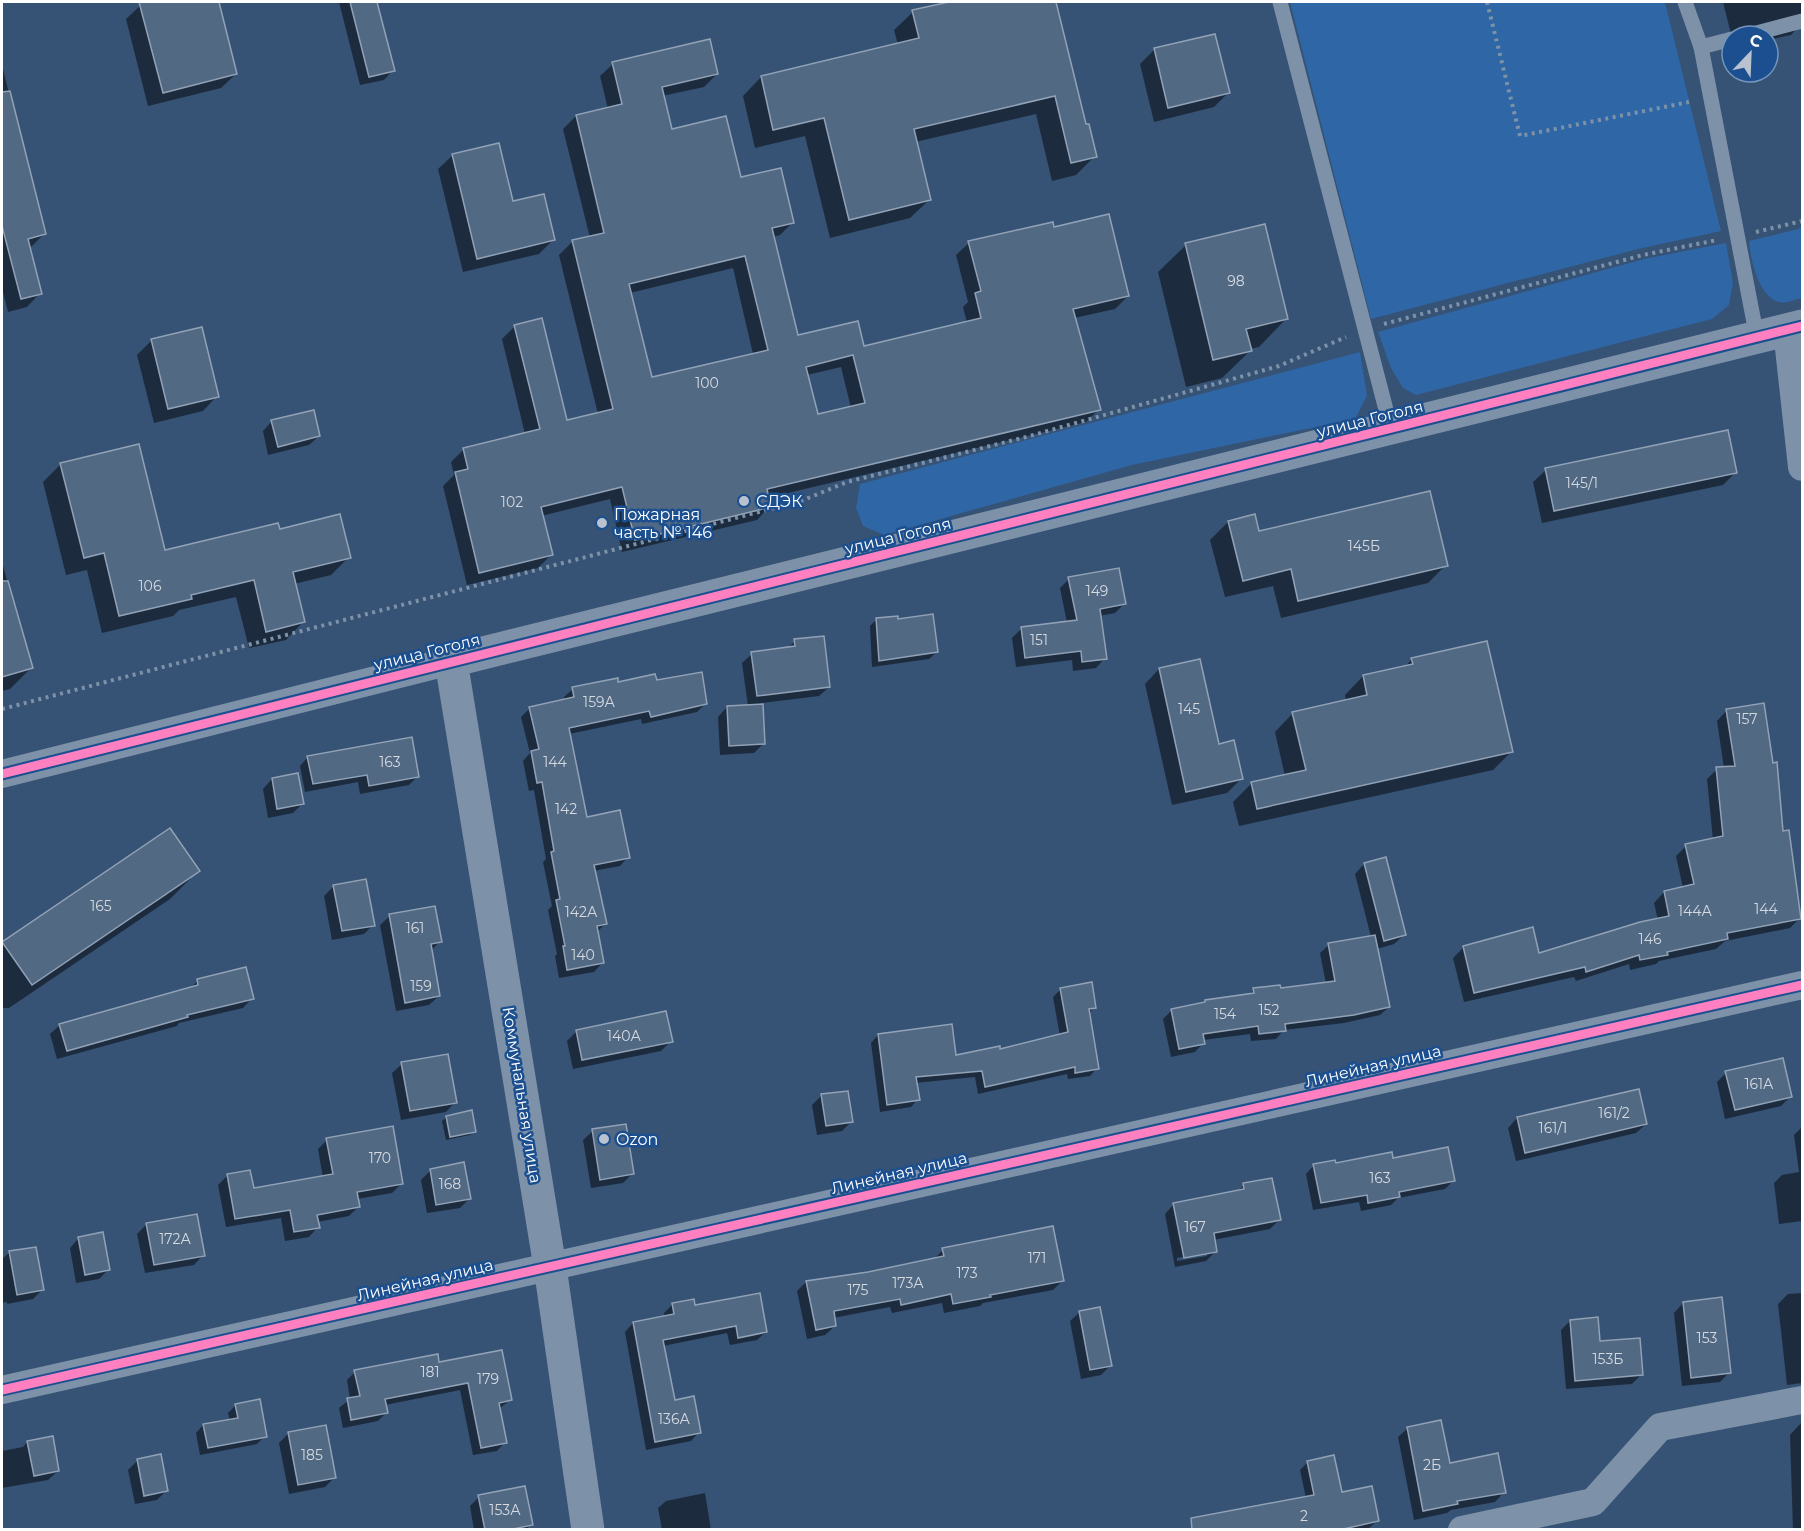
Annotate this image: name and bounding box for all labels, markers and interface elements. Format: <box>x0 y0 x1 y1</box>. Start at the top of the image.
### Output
north arrow <box>1720 24 1780 84</box>
text: С <box>1747 30 1765 52</box>
house number: 98 <box>1227 272 1245 290</box>
house number: 100 <box>695 374 719 392</box>
street label: улица Гоголя <box>1314 397 1425 442</box>
house number: 145/1 <box>1566 474 1598 492</box>
place label: СДЭК <box>756 492 802 511</box>
house number: 102 <box>501 493 523 511</box>
marker: СДЭК <box>737 494 751 508</box>
place label: Пожарная часть № 146 <box>614 505 712 542</box>
street label: улица Гоголя <box>842 514 953 559</box>
marker: Пожарная часть № 146 <box>595 516 609 530</box>
house number: 145Б <box>1348 537 1380 555</box>
house number: 106 <box>139 577 162 595</box>
house number: 149 <box>1086 582 1108 600</box>
street label: улица Гоголя <box>371 630 482 675</box>
house number: 151 <box>1030 631 1048 649</box>
house number: 159А <box>583 693 615 711</box>
house number: 145 <box>1178 700 1200 718</box>
house number: 157 <box>1736 710 1758 728</box>
house number: 163 <box>379 753 401 771</box>
house number: 144 <box>543 753 568 771</box>
house number: 142 <box>555 800 577 818</box>
house number: 165 <box>90 897 112 915</box>
house number: 144 <box>1754 900 1779 918</box>
house number: 144А <box>1678 902 1713 920</box>
house number: 142А <box>565 903 598 921</box>
house number: 161 <box>406 919 424 937</box>
house number: 146 <box>1639 930 1662 948</box>
house number: 140 <box>571 946 595 964</box>
house number: 159 <box>410 977 432 995</box>
house number: 152 <box>1259 1001 1279 1019</box>
street label: Коммунальная улица <box>499 1005 545 1185</box>
house number: 154 <box>1214 1005 1237 1023</box>
house number: 140А <box>607 1027 642 1045</box>
street label: Линейная улица <box>1303 1041 1443 1091</box>
house number: 161А <box>1744 1075 1774 1093</box>
house number: 161/2 <box>1598 1104 1630 1122</box>
house number: 161/1 <box>1539 1119 1567 1137</box>
place label: Ozon <box>616 1130 658 1149</box>
marker: Ozon <box>597 1132 611 1146</box>
street label: Линейная улица <box>829 1148 969 1198</box>
house number: 170 <box>369 1149 391 1167</box>
house number: 163 <box>1369 1169 1391 1187</box>
house number: 168 <box>439 1175 461 1193</box>
house number: 167 <box>1184 1218 1206 1236</box>
house number: 172А <box>159 1230 191 1248</box>
house number: 171 <box>1028 1249 1046 1267</box>
street label: Линейная улица <box>355 1255 495 1305</box>
house number: 173 <box>956 1264 978 1282</box>
house number: 173А <box>892 1274 924 1292</box>
house number: 175 <box>848 1281 869 1299</box>
house number: 153 <box>1697 1329 1718 1347</box>
house number: 153Б <box>1593 1350 1623 1368</box>
house number: 181 <box>420 1363 440 1381</box>
house number: 179 <box>477 1370 499 1388</box>
house number: 136А <box>658 1410 691 1428</box>
house number: 185 <box>301 1446 323 1464</box>
house number: 2Б <box>1423 1456 1441 1474</box>
house number: 153А <box>489 1501 521 1519</box>
house number: 2 <box>1300 1507 1308 1525</box>

